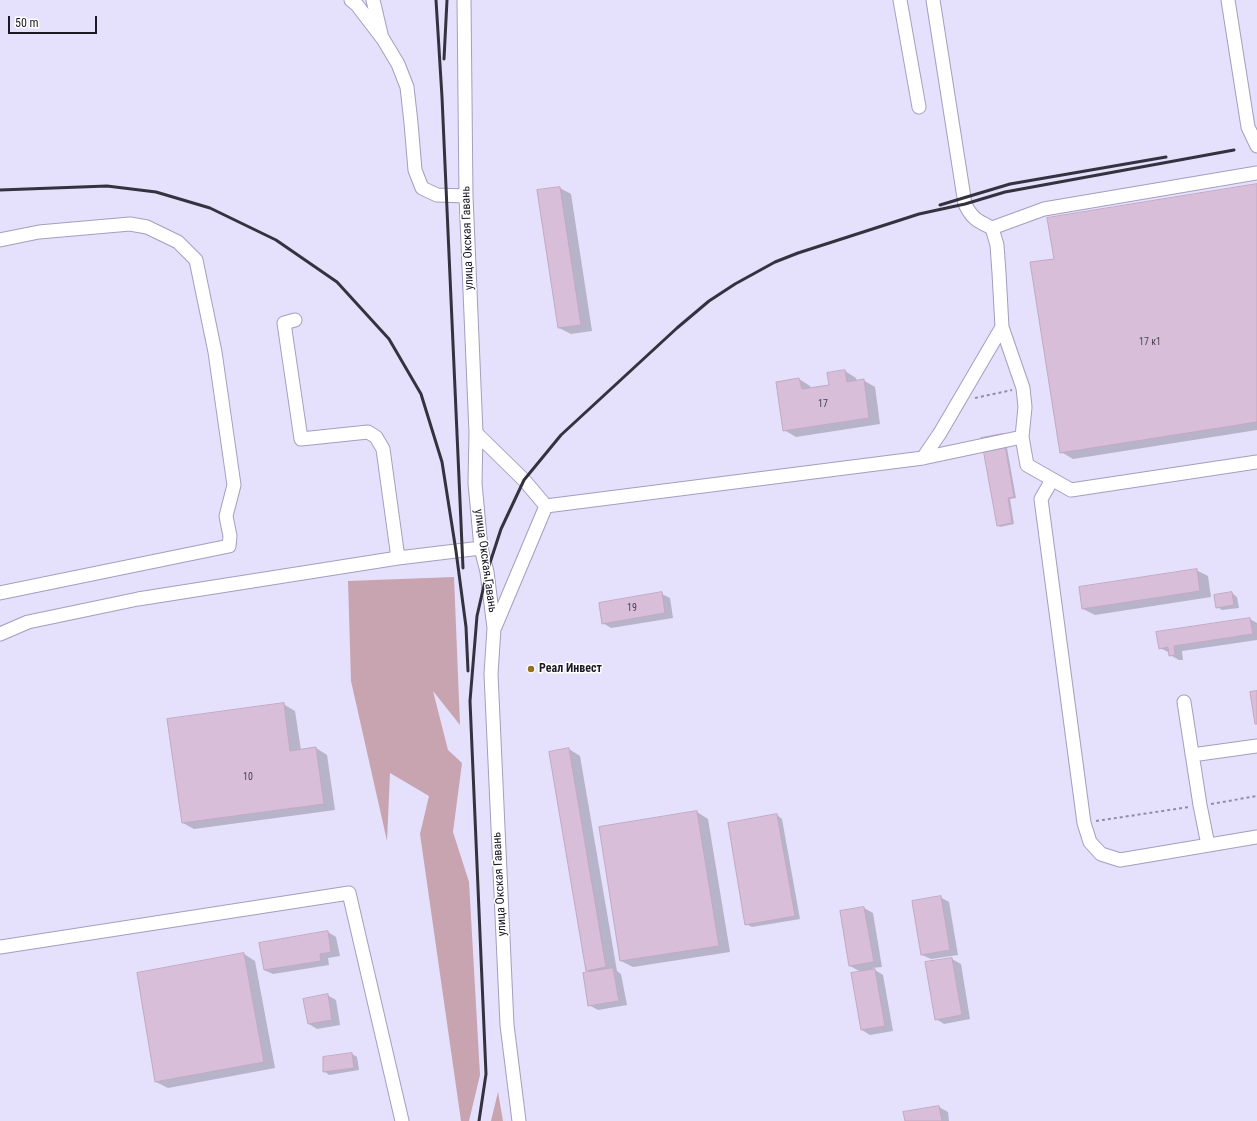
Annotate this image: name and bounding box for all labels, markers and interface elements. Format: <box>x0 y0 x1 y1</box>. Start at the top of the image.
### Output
scale bar <box>10 8 99 34</box>
text: 50 m <box>15 16 39 30</box>
street label: улица Окская Гавань <box>459 186 477 290</box>
house number: 17 к1 <box>1139 336 1161 348</box>
house number: 17 <box>818 398 828 410</box>
street label: улица Окская Гавань <box>471 508 499 614</box>
house number: 19 <box>627 602 637 614</box>
place label: Реал Инвест <box>539 662 602 676</box>
marker: Реал Инвест <box>526 664 536 674</box>
house number: 10 <box>243 771 253 783</box>
street label: улица Окская Гавань <box>490 832 510 936</box>

